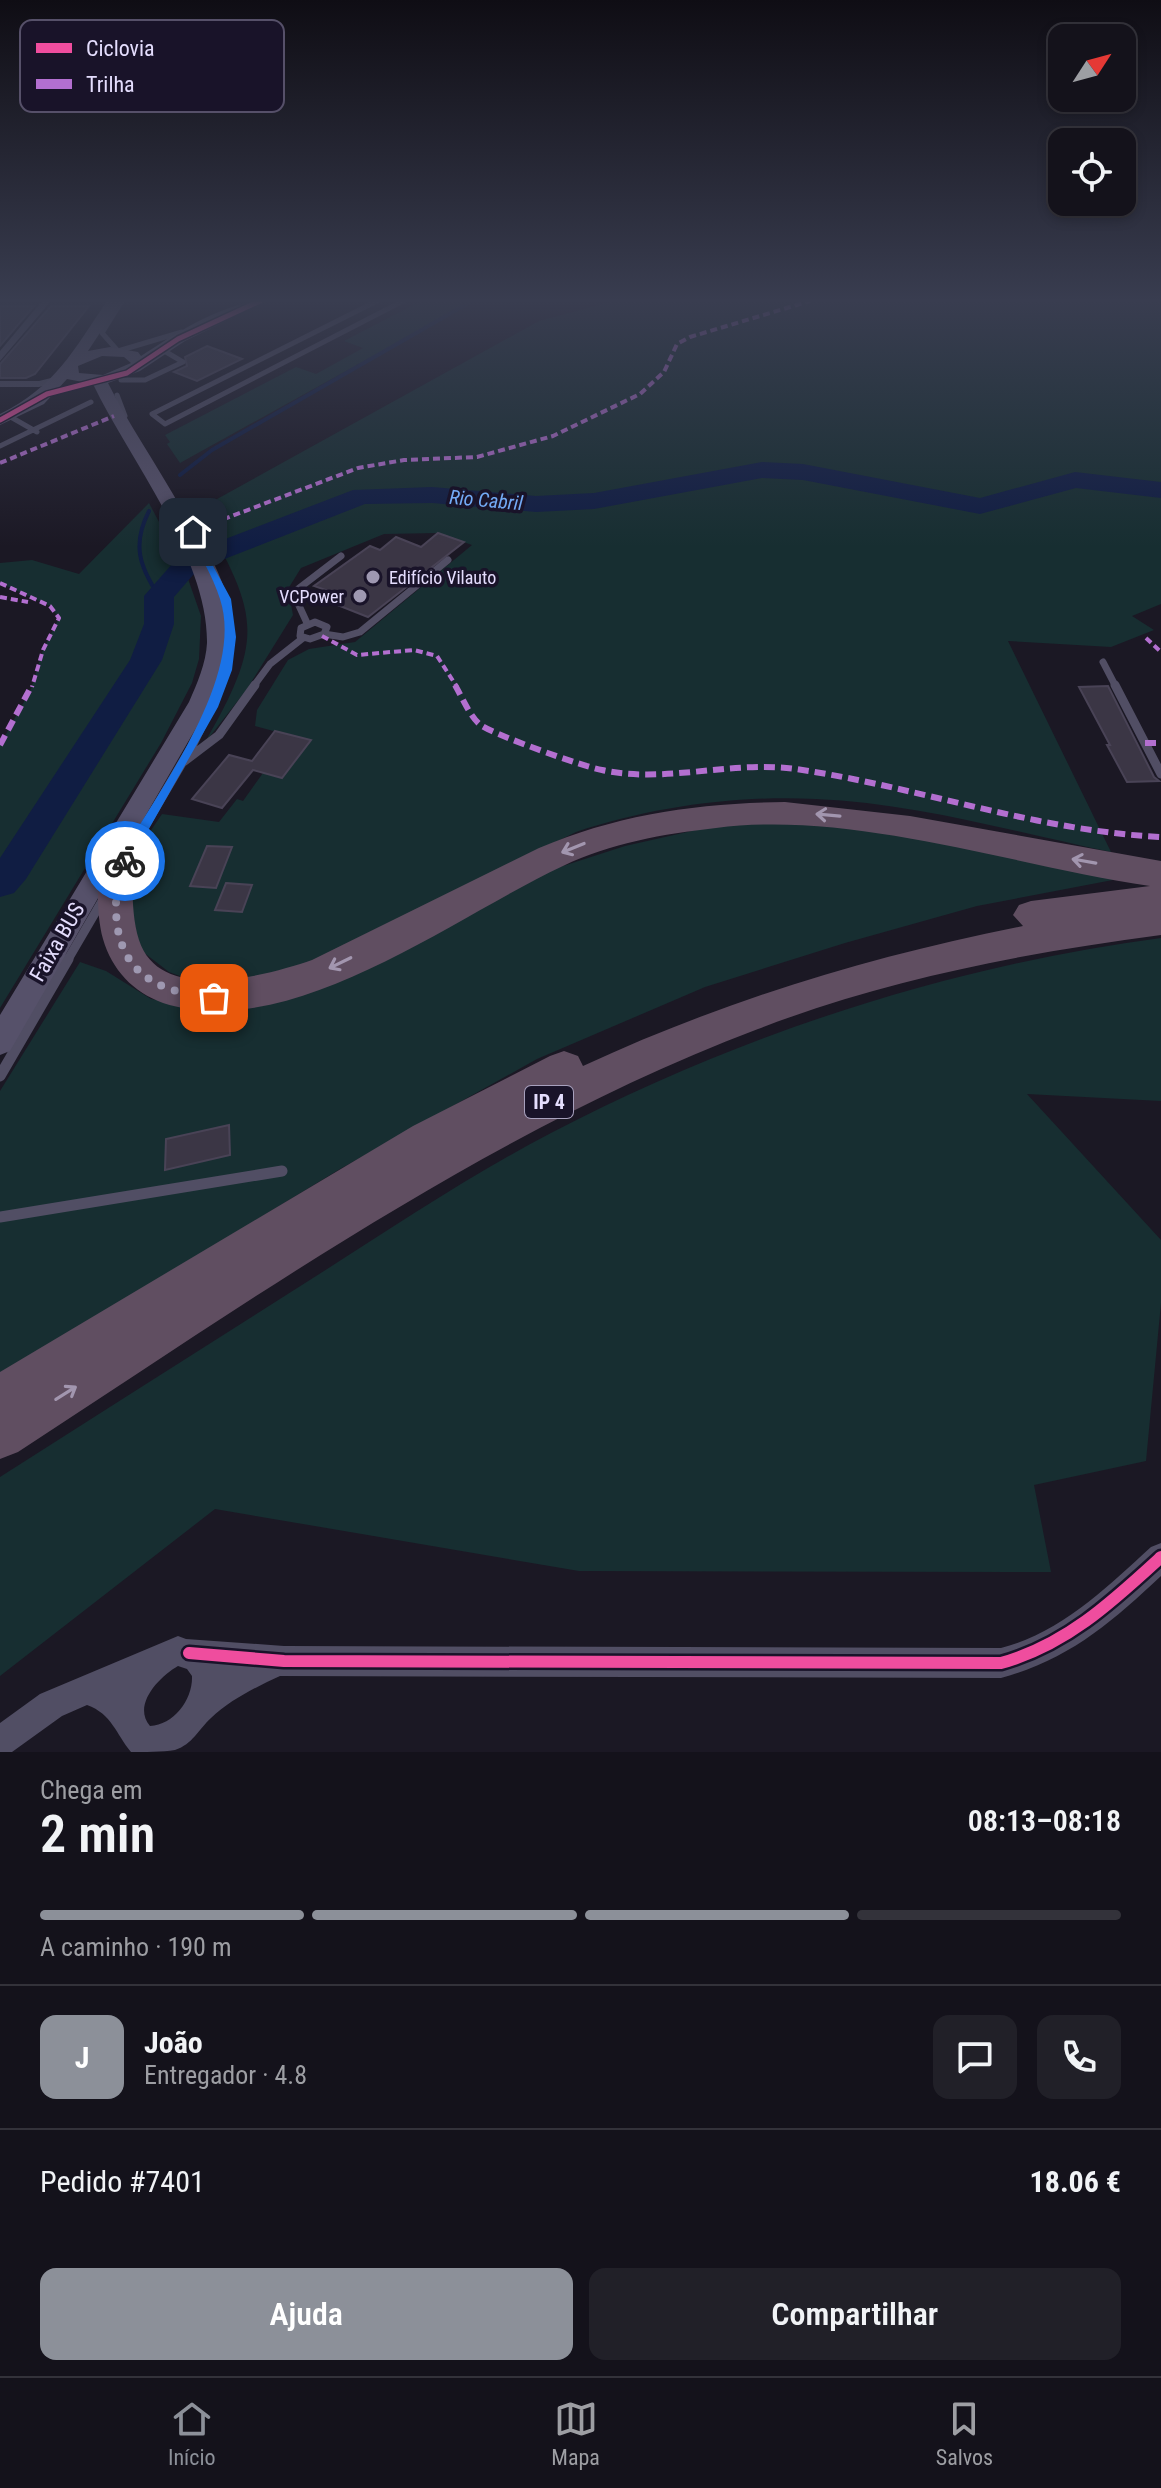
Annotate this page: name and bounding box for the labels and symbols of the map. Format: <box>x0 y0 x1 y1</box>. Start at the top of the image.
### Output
legend <box>20 20 284 112</box>
north arrow <box>1048 24 1136 112</box>
text: Ciclovia <box>86 36 155 61</box>
text: Trilha <box>86 72 135 97</box>
water label: Rio Cabril <box>448 485 524 515</box>
pin <box>159 498 227 566</box>
place label: Edifício Vilauto <box>389 567 496 588</box>
marker: Edifício Vilauto <box>364 568 382 586</box>
place label: VCPower <box>279 586 345 607</box>
marker: VCPower <box>351 587 369 605</box>
one-way arrow <box>815 807 842 822</box>
courier <box>85 821 165 901</box>
one-way arrow <box>561 842 586 856</box>
one-way arrow <box>1072 853 1097 868</box>
street label: Faixa BUS <box>24 898 90 986</box>
one-way arrow <box>329 956 353 972</box>
pin <box>180 964 248 1032</box>
road number: IP 4 <box>525 1086 573 1118</box>
one-way arrow <box>54 1384 77 1400</box>

